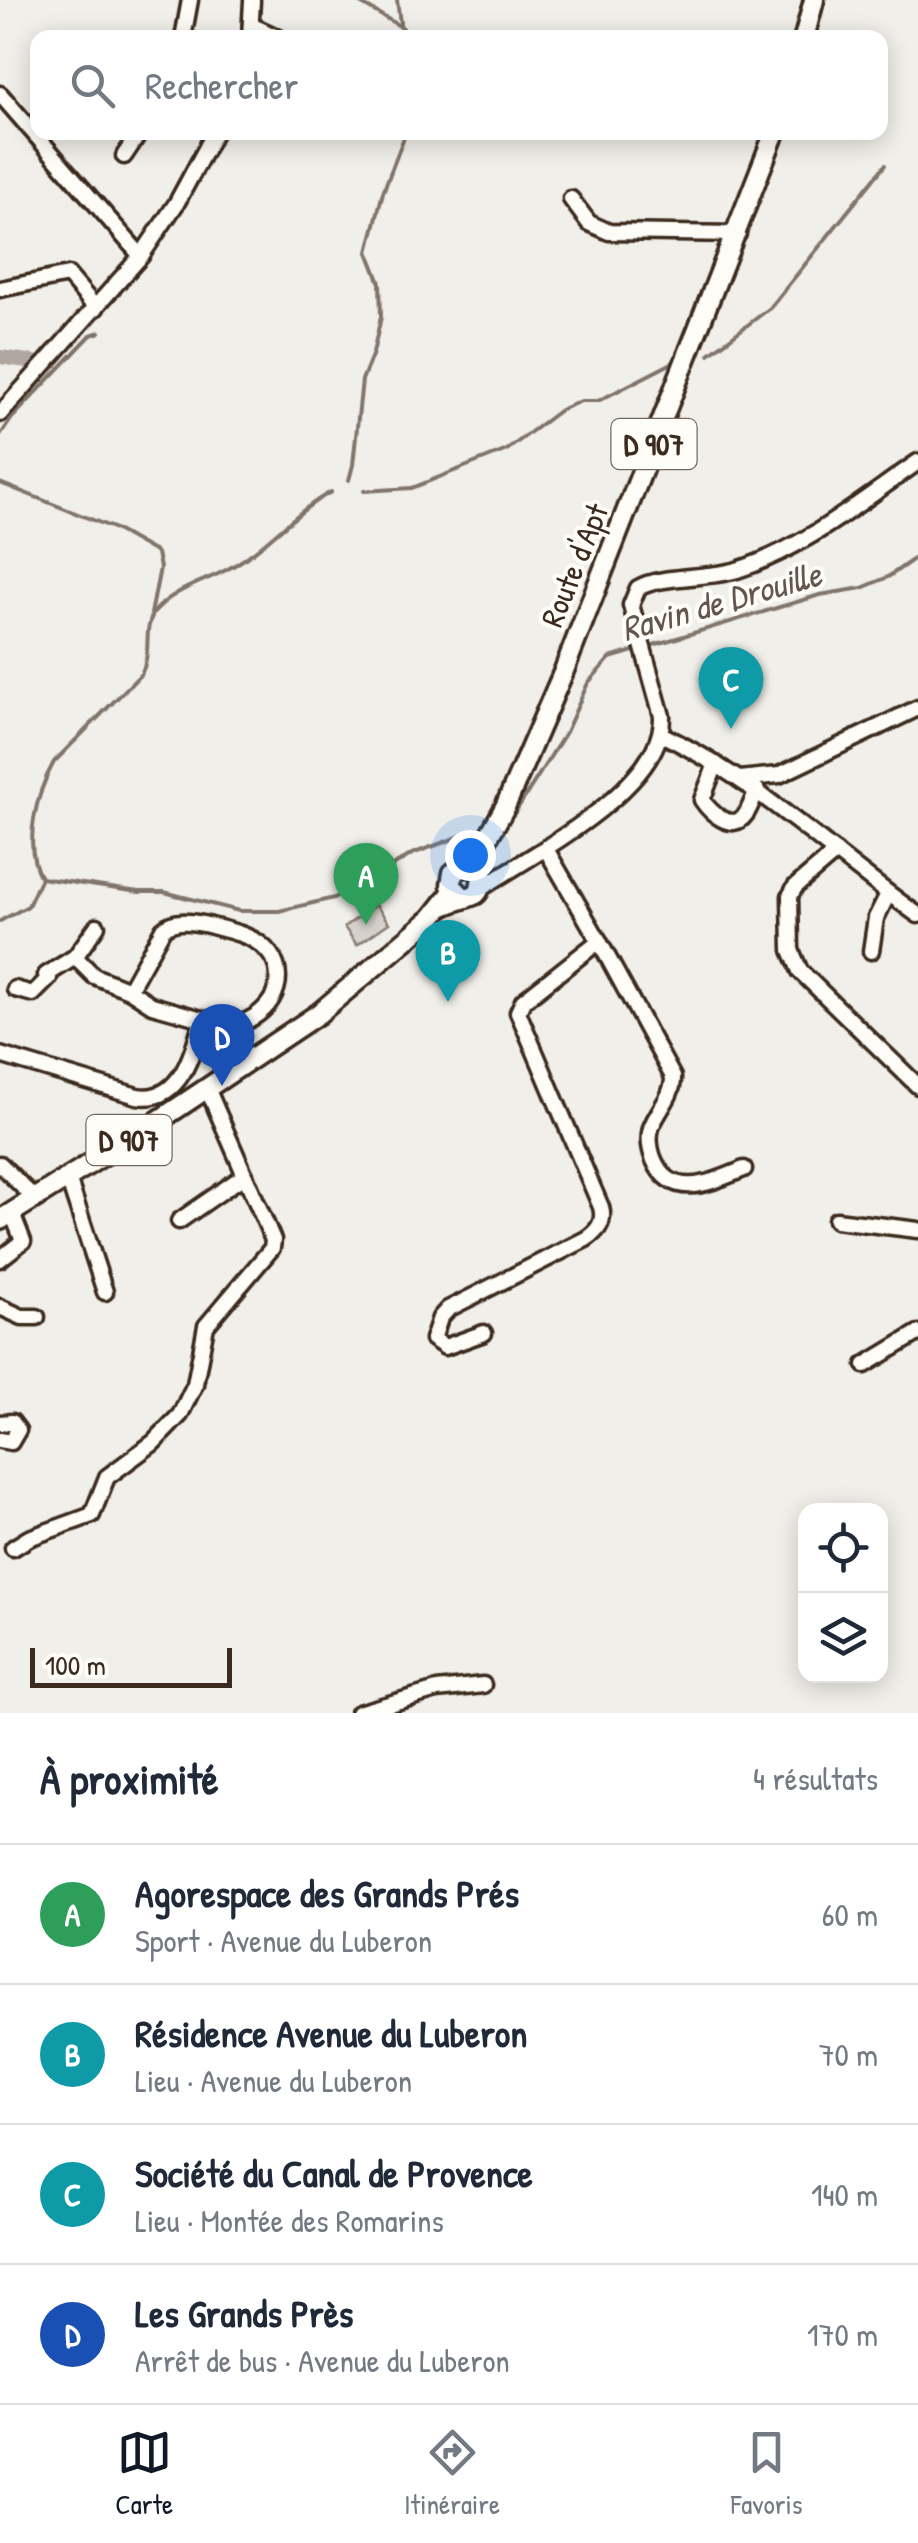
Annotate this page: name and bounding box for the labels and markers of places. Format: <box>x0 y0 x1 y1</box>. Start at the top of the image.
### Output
pin: C <box>698 646 764 729</box>
pin: A <box>334 842 398 925</box>
pin: B <box>416 920 480 1002</box>
pin: D <box>190 1004 254 1086</box>

